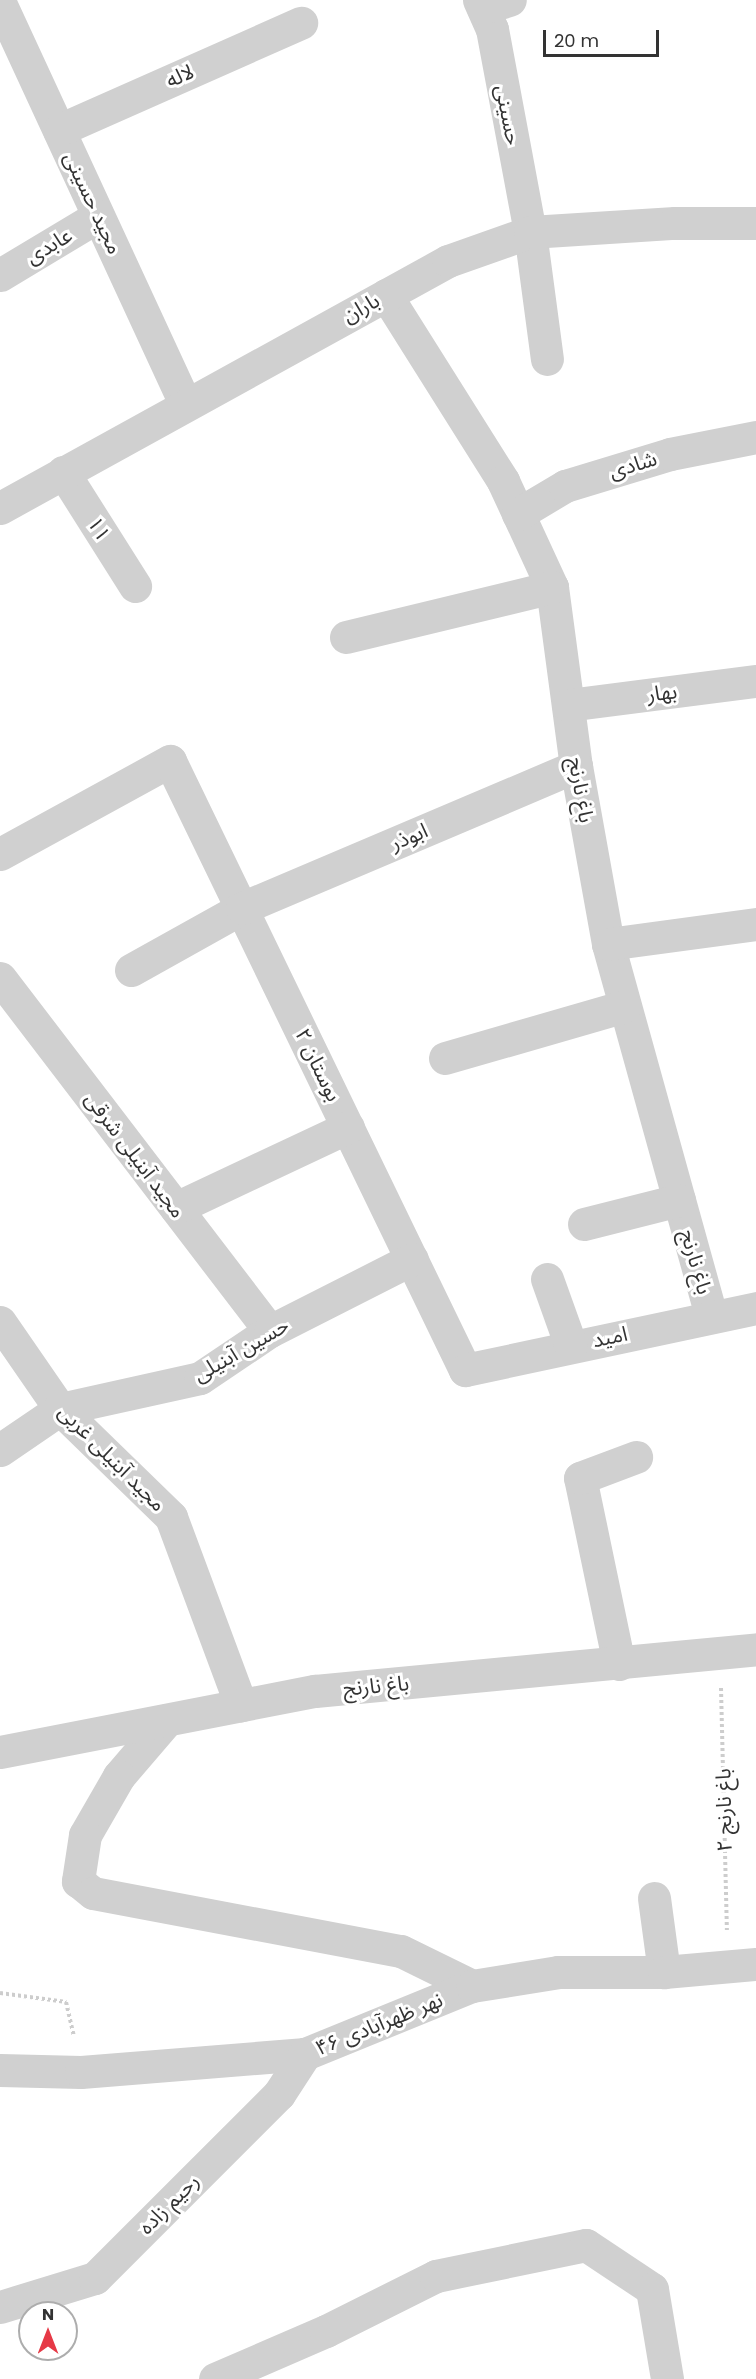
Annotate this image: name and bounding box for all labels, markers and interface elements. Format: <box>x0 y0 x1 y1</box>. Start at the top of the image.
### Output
scale bar <box>546 18 662 56</box>
text: 20 m <box>554 28 599 53</box>
street label: لاله <box>162 59 198 93</box>
street label: حسینی <box>490 83 526 147</box>
street label: مجید حسینی <box>58 148 128 258</box>
street label: عابدی <box>21 222 77 270</box>
street label: باران <box>338 288 384 328</box>
street label: شادی <box>606 446 660 484</box>
street label: ۱۱ <box>82 512 116 546</box>
street label: بهار <box>646 679 678 707</box>
street label: باغ نارنج <box>563 755 599 825</box>
street label: ابوذر <box>386 818 432 856</box>
street label: بوستان ۲ <box>290 1024 346 1106</box>
street label: مجید آبنیلی شرقی <box>80 1087 190 1223</box>
street label: باغ نارنج <box>675 1227 717 1297</box>
street label: حسین آبنیلی <box>189 1312 293 1388</box>
street label: امید <box>590 1321 630 1353</box>
street label: مجید آبنیلی غربی <box>53 1399 171 1517</box>
street label: باغ نارنج <box>342 1671 410 1701</box>
street label: باغ نارنج ۲ <box>711 1768 737 1852</box>
street label: نهر ظهرآبادی ۴۶ <box>312 1987 446 2061</box>
street label: رحیم زاده <box>134 2169 204 2239</box>
north arrow <box>18 2301 78 2361</box>
text: N <box>42 2303 54 2326</box>

